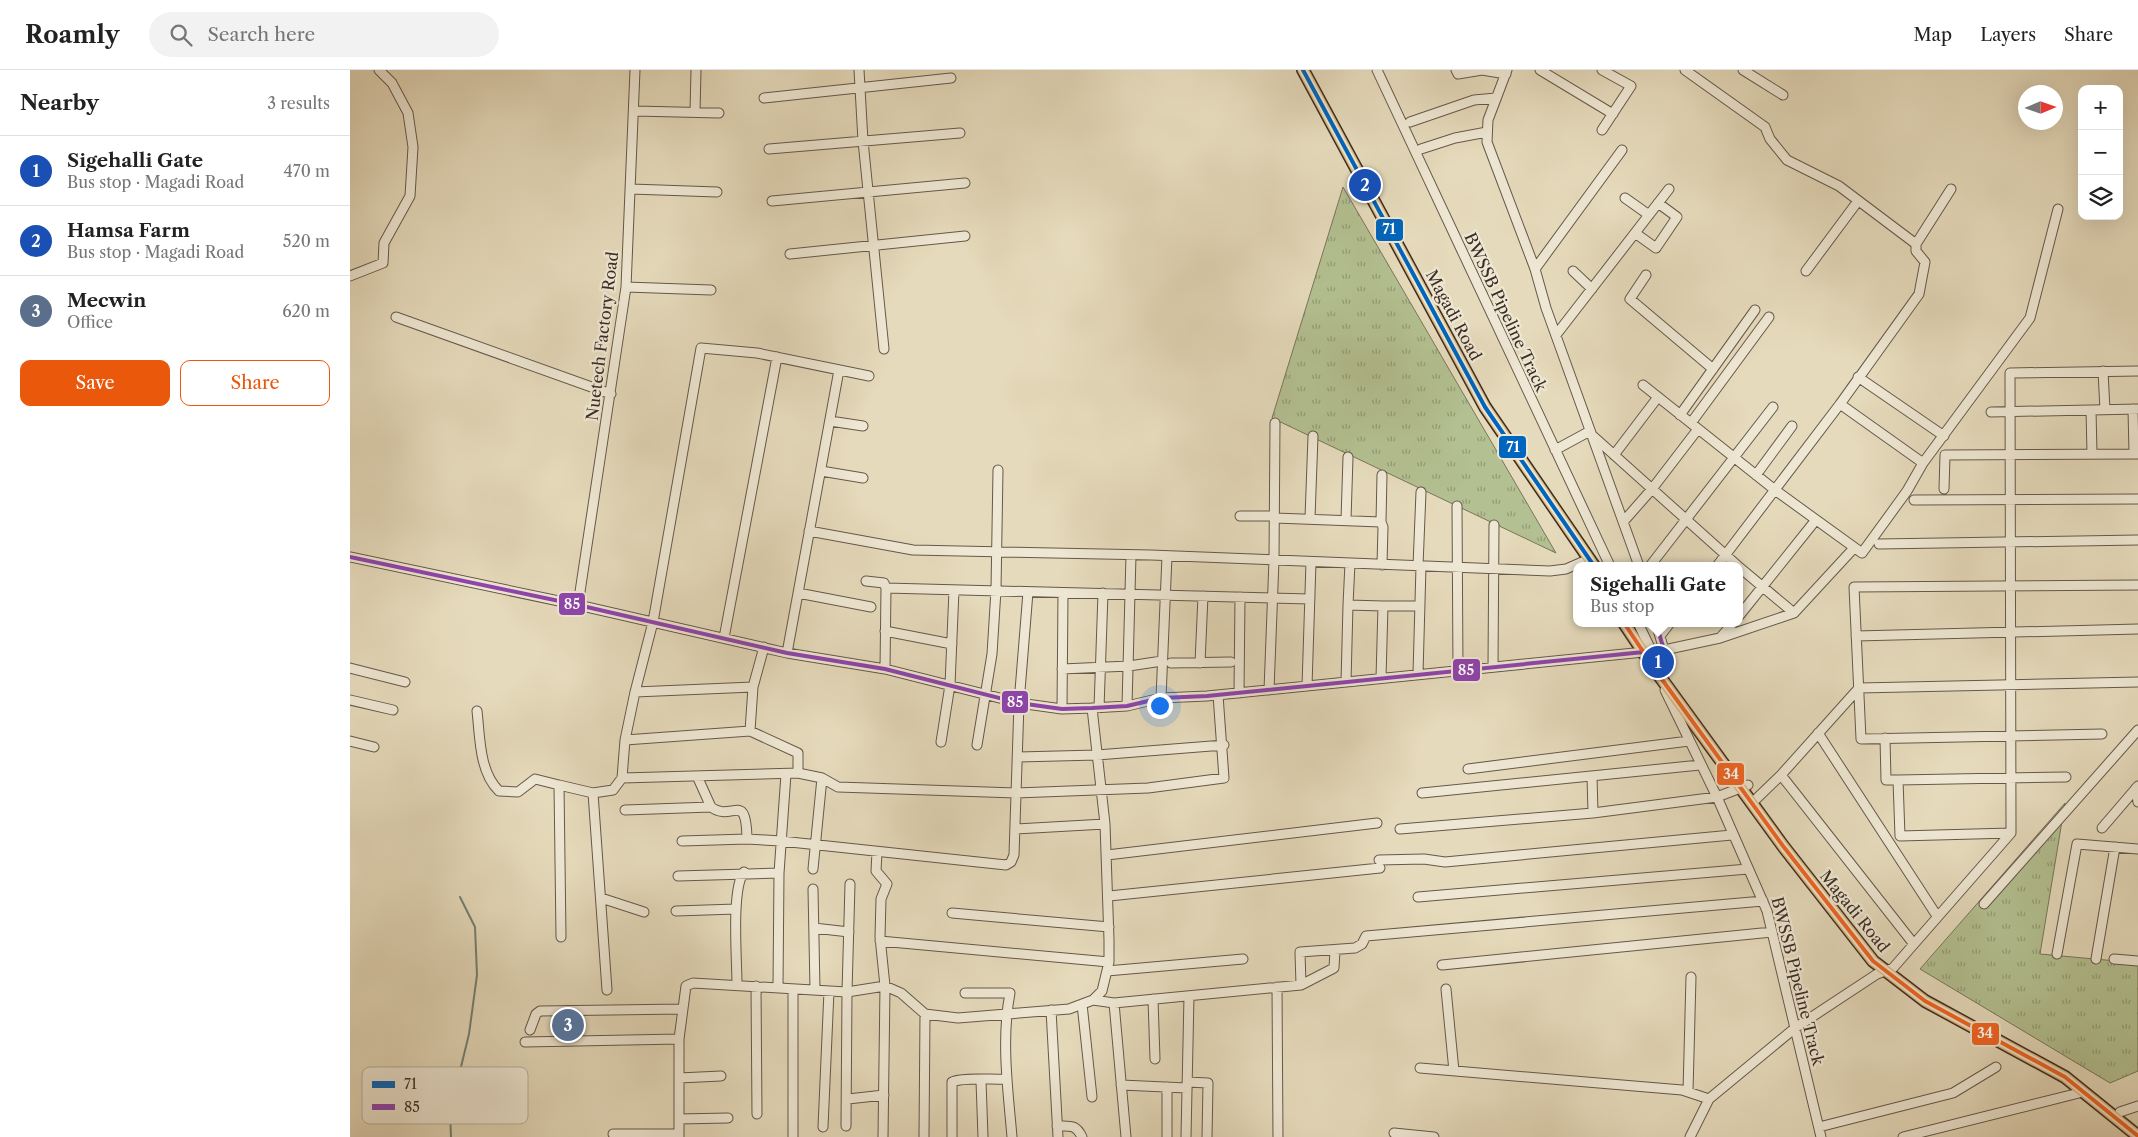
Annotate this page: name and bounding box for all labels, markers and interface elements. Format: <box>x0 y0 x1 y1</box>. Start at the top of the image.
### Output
search box <box>149 12 499 57</box>
text: Roamly <box>25 20 119 49</box>
icon: search <box>167 21 195 49</box>
text: Search here <box>207 23 315 46</box>
text: Map <box>1914 24 1952 46</box>
text: Layers <box>1980 24 2036 46</box>
text: Share <box>2064 24 2113 46</box>
north arrow <box>2018 85 2063 130</box>
map controls <box>2078 85 2123 220</box>
button: + <box>2078 85 2123 130</box>
text: Nearby <box>20 90 99 115</box>
text: 3 results <box>267 93 330 113</box>
button: − <box>2078 130 2123 175</box>
text: Sigehalli Gate <box>67 149 203 172</box>
text: 1 <box>32 161 40 181</box>
text: 470 m <box>284 161 330 181</box>
pin: 2 <box>1349 166 1381 204</box>
text: Bus stop · Magadi Road <box>67 172 244 192</box>
button: layers <box>2078 175 2123 220</box>
line badge: 71 <box>1375 218 1404 242</box>
text: Hamsa Farm <box>67 219 190 242</box>
text: 71 <box>1382 220 1396 238</box>
street label: BWSSB Pipeline Track <box>1460 229 1552 395</box>
text: 2 <box>31 231 41 251</box>
text: 520 m <box>283 231 330 251</box>
text: Bus stop · Magadi Road <box>67 242 244 262</box>
street label: Nuetech Factory Road <box>582 250 622 422</box>
street label: Magadi Road <box>1422 266 1486 364</box>
text: Mecwin <box>67 289 146 312</box>
text: 3 <box>31 301 41 321</box>
text: 620 m <box>282 301 330 321</box>
text: Office <box>67 312 113 332</box>
button: Save <box>20 360 170 406</box>
button: Share <box>180 360 330 406</box>
line badge: 71 <box>1498 435 1527 459</box>
text: 71 <box>1506 438 1520 456</box>
popup <box>1573 562 1743 627</box>
text: Sigehalli Gate <box>1590 573 1726 596</box>
line badge: 85 <box>558 592 586 616</box>
text: 85 <box>564 595 580 613</box>
text: Bus stop <box>1590 596 1654 616</box>
pin: 1 <box>1642 643 1674 681</box>
line badge: 85 <box>1452 658 1481 682</box>
text: 85 <box>1458 661 1474 679</box>
line badge: 85 <box>1001 690 1029 714</box>
text: 85 <box>1007 693 1023 711</box>
your location <box>1147 693 1173 719</box>
line badge: 34 <box>1716 762 1745 786</box>
text: 34 <box>1723 765 1739 783</box>
street label: Magadi Road <box>1816 866 1894 956</box>
street label: BWSSB Pipeline Track <box>1767 895 1829 1068</box>
pin: 3 <box>552 1006 584 1044</box>
line badge: 34 <box>1971 1022 2000 1046</box>
text: 34 <box>1977 1024 1993 1042</box>
legend <box>362 1067 528 1124</box>
text: 71 <box>404 1075 417 1093</box>
text: 85 <box>404 1098 420 1116</box>

